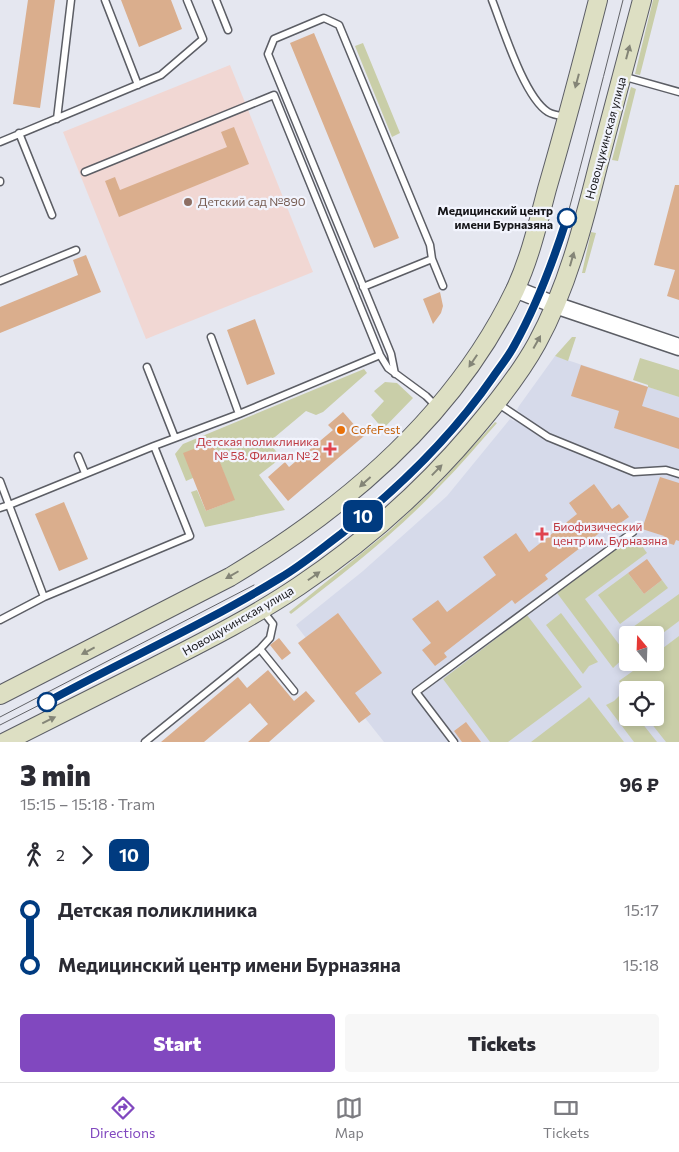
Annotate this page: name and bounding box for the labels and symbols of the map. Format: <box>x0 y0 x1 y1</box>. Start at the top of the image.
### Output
one-way arrow <box>625 44 633 59</box>
one-way arrow <box>573 74 581 89</box>
street label: Новощукинская улица <box>582 75 628 200</box>
place label: Детский сад №890 <box>198 194 306 208</box>
marker: Детский сад №890 <box>182 196 194 208</box>
place label: Медицинский центр имени Бурназяна <box>437 203 553 231</box>
marker: Медицинский центр имени Бурназяна <box>557 208 577 228</box>
one-way arrow <box>568 252 576 267</box>
one-way arrow <box>533 335 541 350</box>
one-way arrow <box>468 355 478 368</box>
place label: CofeFest <box>351 422 400 436</box>
marker: CofeFest <box>335 424 347 436</box>
place label: Детская поликлиника № 58. Филиал № 2 <box>196 434 319 462</box>
marker: Детская поликлиника № 58. Филиал № 2 <box>323 442 337 456</box>
one-way arrow <box>431 465 443 477</box>
one-way arrow <box>359 476 371 488</box>
line badge: 10 <box>340 500 386 532</box>
place label: Биофизический центр им. Бурназяна <box>553 519 667 547</box>
marker: Биофизический центр им. Бурназяна <box>535 527 549 541</box>
one-way arrow <box>226 571 239 580</box>
one-way arrow <box>307 571 321 581</box>
street label: Новощукинская улица <box>179 583 296 658</box>
north arrow <box>619 626 664 671</box>
one-way arrow <box>81 647 95 655</box>
unlabelled marker <box>37 692 57 712</box>
one-way arrow <box>41 716 56 725</box>

